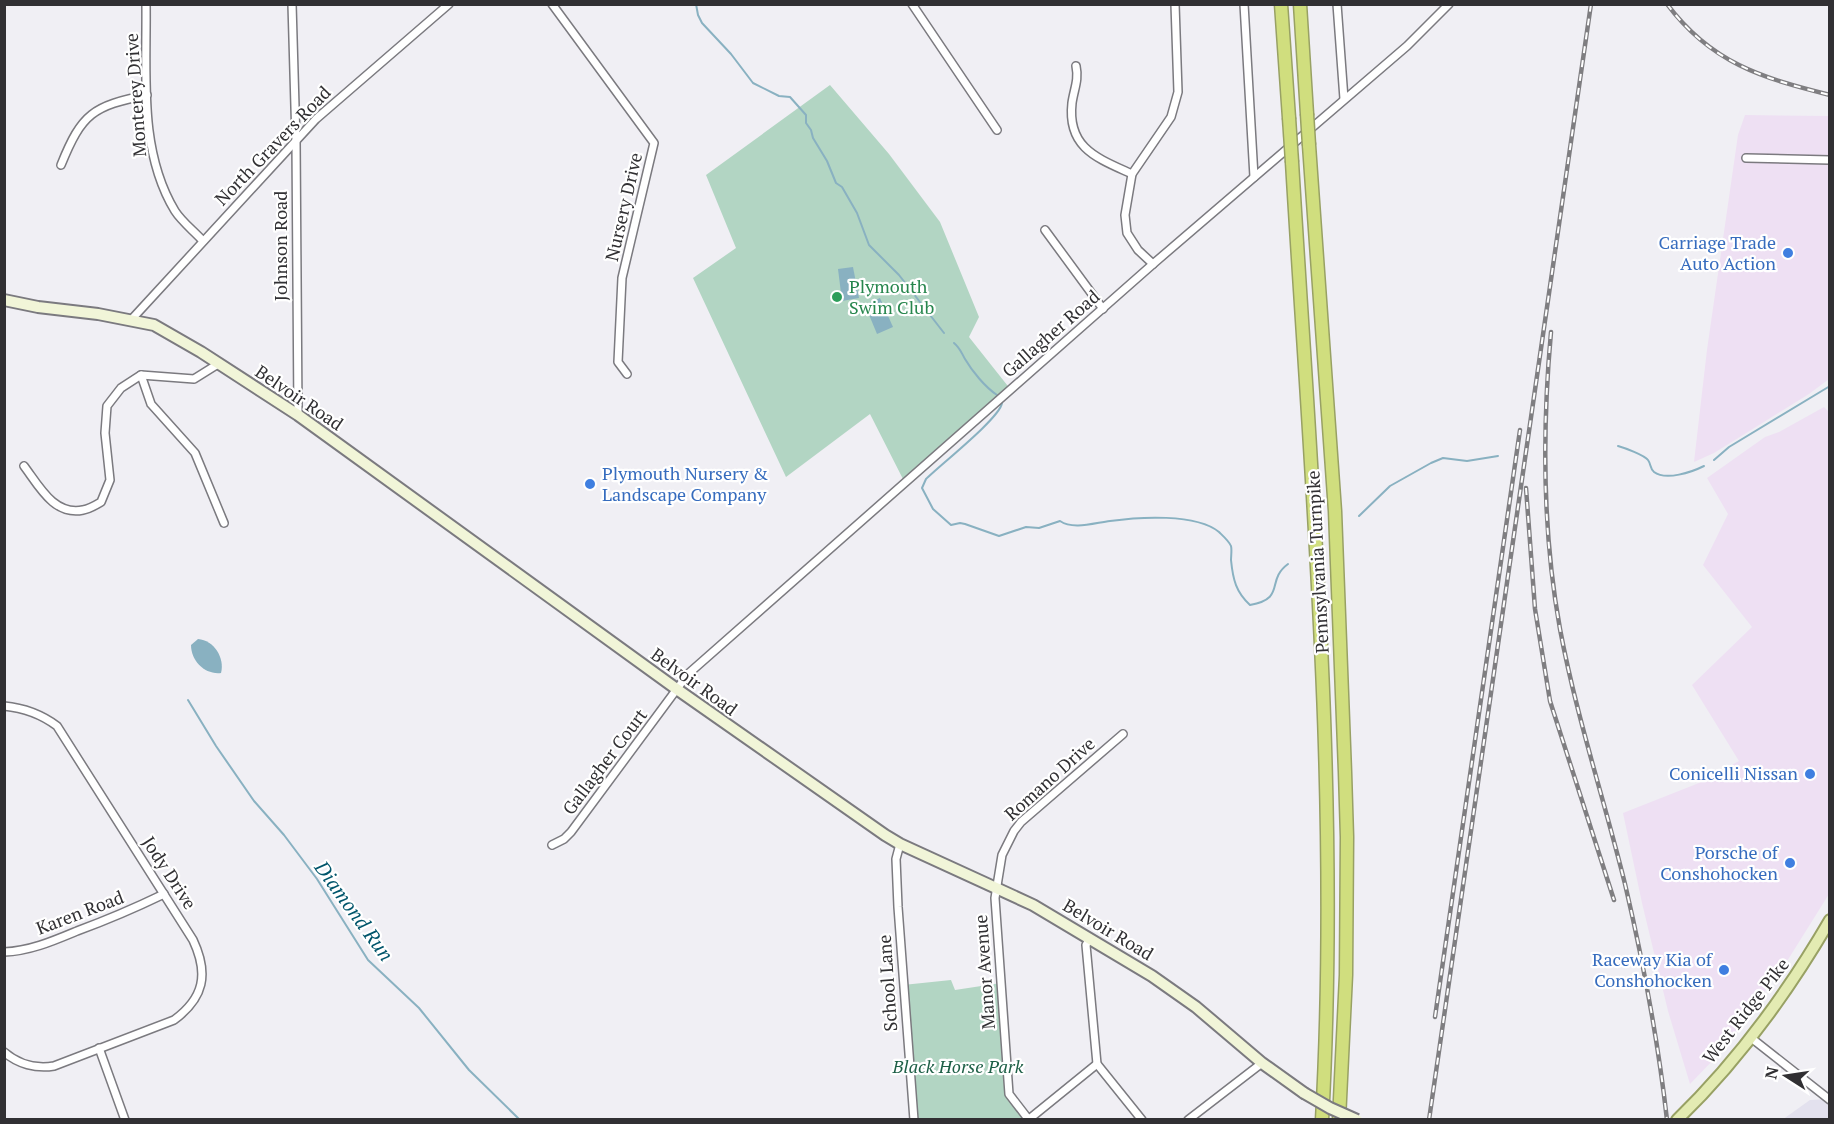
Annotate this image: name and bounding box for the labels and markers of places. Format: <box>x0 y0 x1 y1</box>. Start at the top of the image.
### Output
place label: Carriage Trade Auto Action <box>1658 230 1776 275</box>
marker: Carriage Trade Auto Action <box>1781 246 1795 260</box>
place label: Plymouth Swim Club <box>849 274 934 319</box>
marker: Plymouth Swim Club <box>830 290 844 304</box>
place label: Plymouth Nursery & Landscape Company <box>602 461 769 506</box>
marker: Plymouth Nursery & Landscape Company <box>583 477 597 491</box>
place label: Conicelli Nissan <box>1669 761 1798 785</box>
marker: Conicelli Nissan <box>1803 767 1817 781</box>
place label: Porsche of Conshohocken <box>1660 840 1780 885</box>
marker: Porsche of Conshohocken <box>1783 856 1797 870</box>
place label: Raceway Kia of Conshohocken <box>1592 947 1714 992</box>
marker: Raceway Kia of Conshohocken <box>1717 963 1731 977</box>

